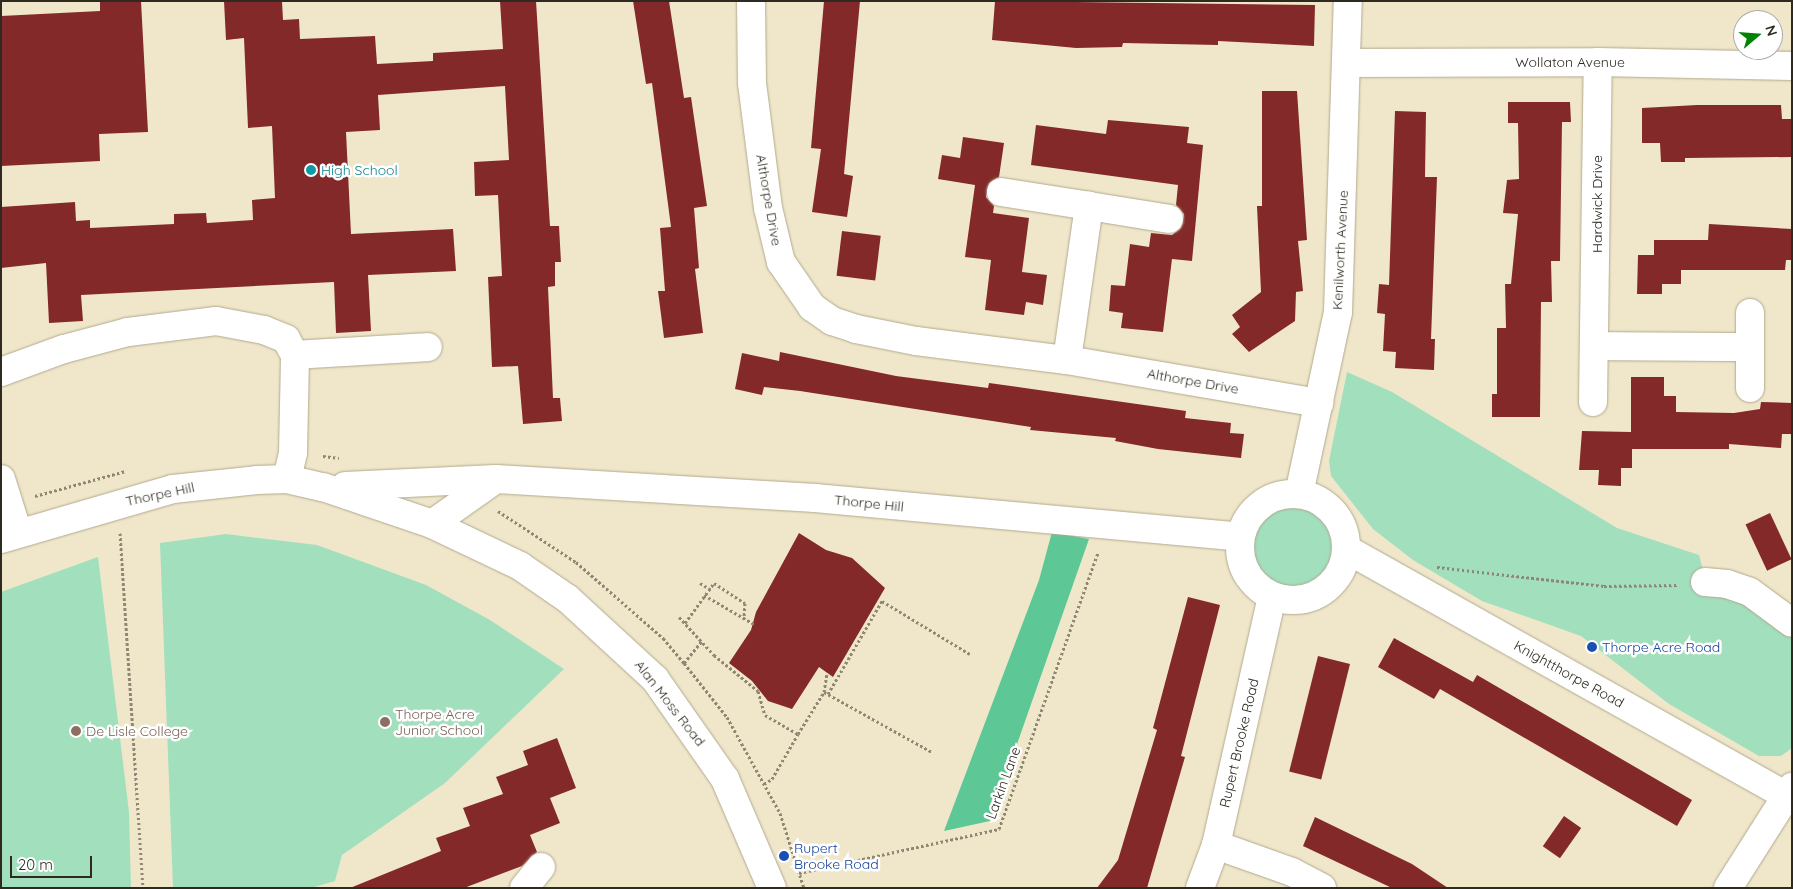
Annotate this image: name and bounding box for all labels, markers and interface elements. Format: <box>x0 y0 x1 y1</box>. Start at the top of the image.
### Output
north arrow <box>1733 10 1783 60</box>
text: N <box>1761 23 1781 38</box>
street label: Wollaton Avenue <box>1515 54 1625 70</box>
street label: Althorpe Drive <box>753 153 785 247</box>
street label: Hardwick Drive <box>1589 155 1605 253</box>
place label: High School <box>321 162 398 178</box>
marker: High School <box>305 164 317 176</box>
street label: Kenilworth Avenue <box>1328 190 1352 310</box>
street label: Althorpe Drive <box>1146 365 1240 397</box>
street label: Thorpe Hill <box>124 479 196 509</box>
street label: Thorpe Hill <box>833 491 905 515</box>
street label: Knightthorpe Road <box>1511 637 1627 711</box>
place label: Thorpe Acre Road <box>1602 639 1720 655</box>
marker: Thorpe Acre Road <box>1586 641 1598 653</box>
street label: Alan Moss Road <box>631 657 709 749</box>
street label: Rupert Brooke Road <box>1216 677 1262 809</box>
place label: Thorpe Acre Junior School <box>395 706 483 739</box>
marker: Thorpe Acre Junior School <box>379 716 391 728</box>
place label: De Lisle College <box>86 723 188 739</box>
marker: De Lisle College <box>70 725 82 737</box>
street label: Larkin Lane <box>982 745 1024 821</box>
place label: Rupert Brooke Road <box>794 840 879 872</box>
scale bar <box>12 846 95 878</box>
marker: Rupert Brooke Road <box>778 850 790 862</box>
text: 20 m <box>18 855 53 874</box>

